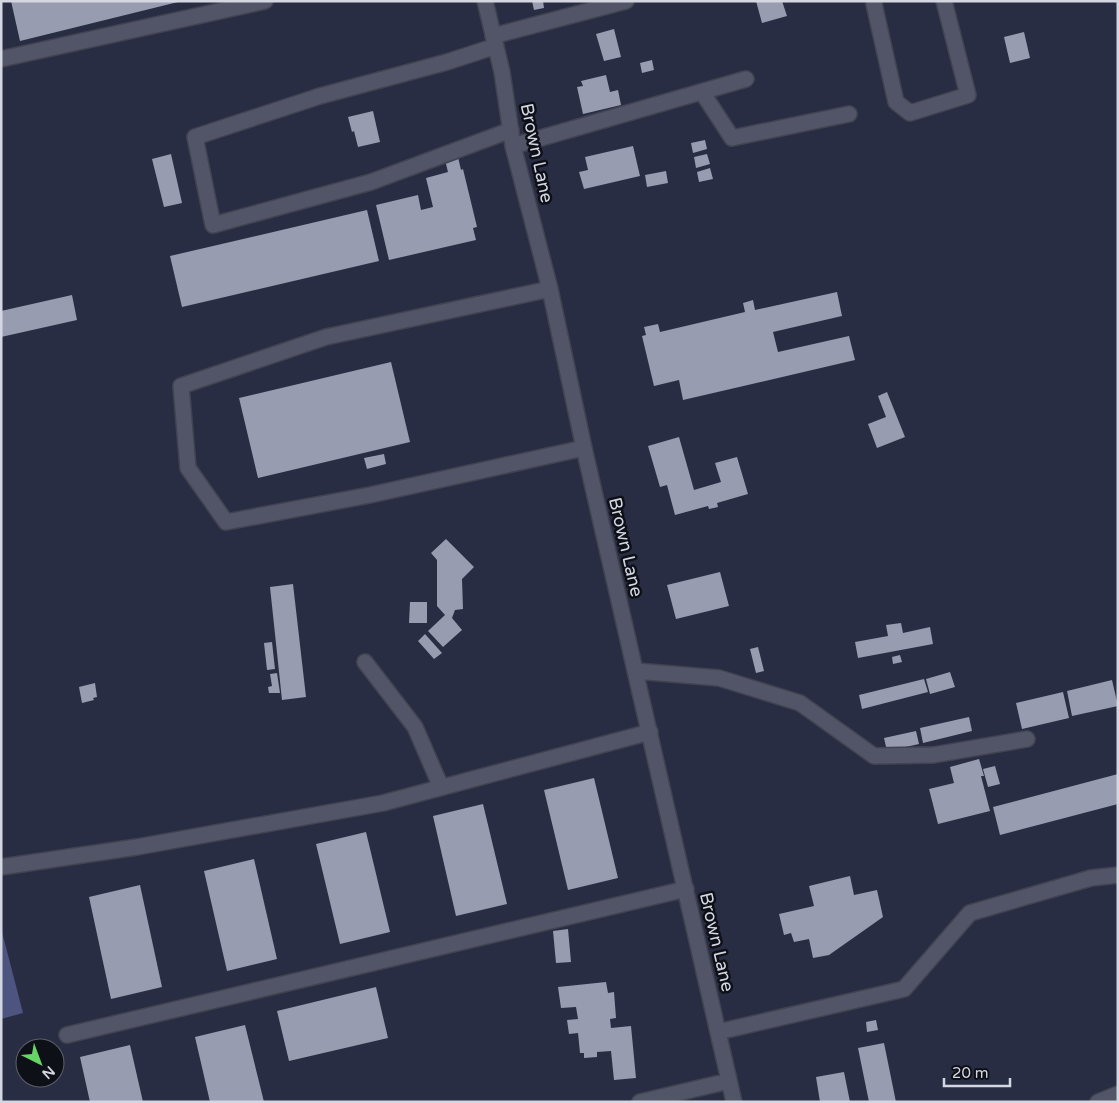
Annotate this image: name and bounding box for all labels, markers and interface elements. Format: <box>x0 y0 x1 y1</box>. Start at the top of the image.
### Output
street label: Brown Lane <box>516 101 558 205</box>
street label: Brown Lane <box>604 495 648 599</box>
street label: Brown Lane <box>695 890 739 994</box>
north arrow <box>15 1038 65 1088</box>
scale bar <box>944 1056 1010 1088</box>
text: N <box>38 1062 58 1082</box>
text: 20 m <box>952 1064 989 1082</box>

